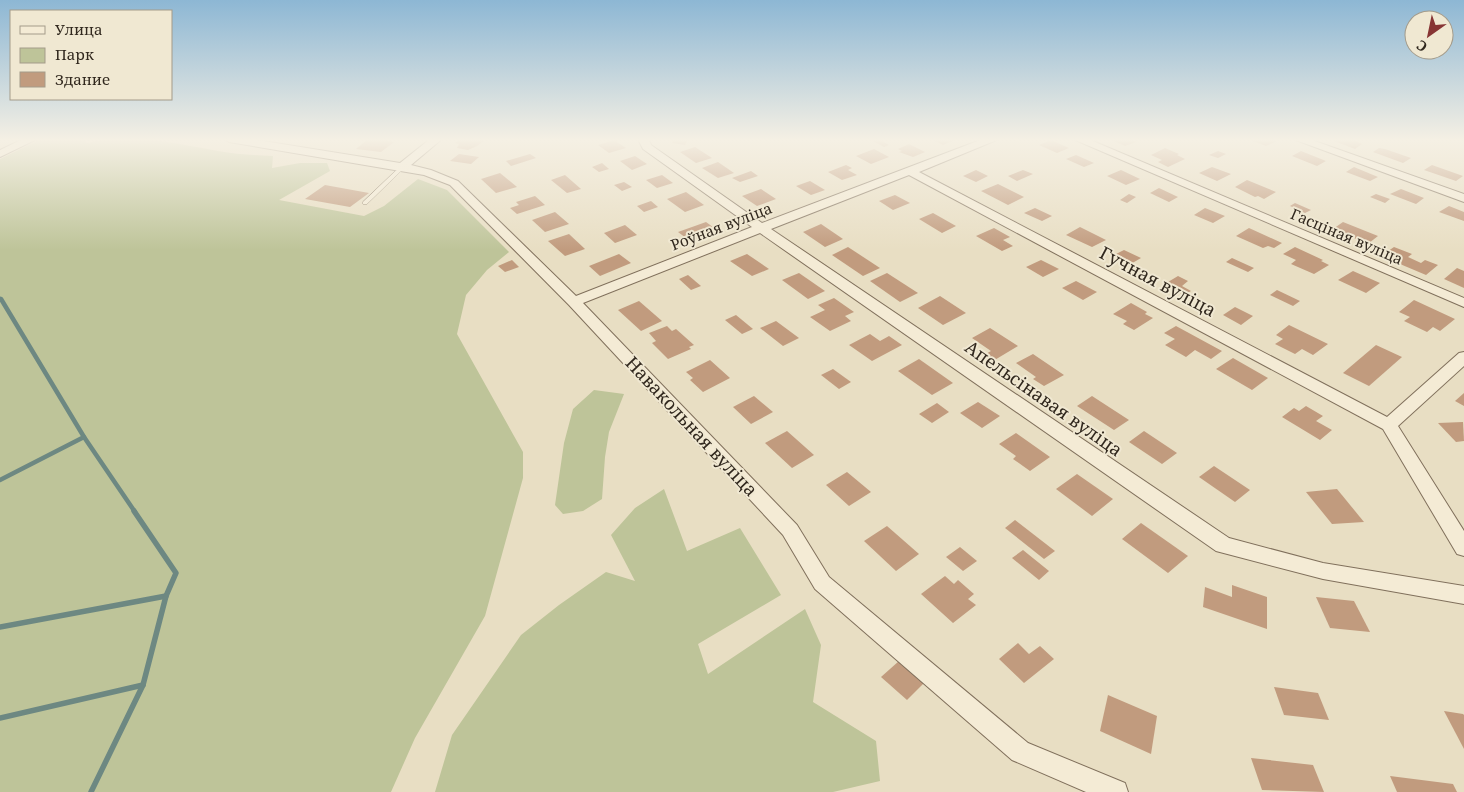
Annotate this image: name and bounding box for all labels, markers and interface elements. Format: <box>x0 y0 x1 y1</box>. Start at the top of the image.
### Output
legend <box>10 10 172 100</box>
north arrow <box>1404 10 1454 60</box>
text: Улица <box>55 19 103 39</box>
text: С <box>1413 36 1431 57</box>
text: Парк <box>55 44 94 64</box>
text: Здание <box>55 69 110 89</box>
street label: Роўная вуліца <box>667 197 775 255</box>
street label: Гасціная вуліца <box>1288 203 1406 269</box>
street label: Гучная вуліца <box>1096 240 1220 322</box>
street label: Апельсінавая вуліца <box>961 335 1127 461</box>
street label: Навакольная вуліца <box>621 351 763 501</box>

